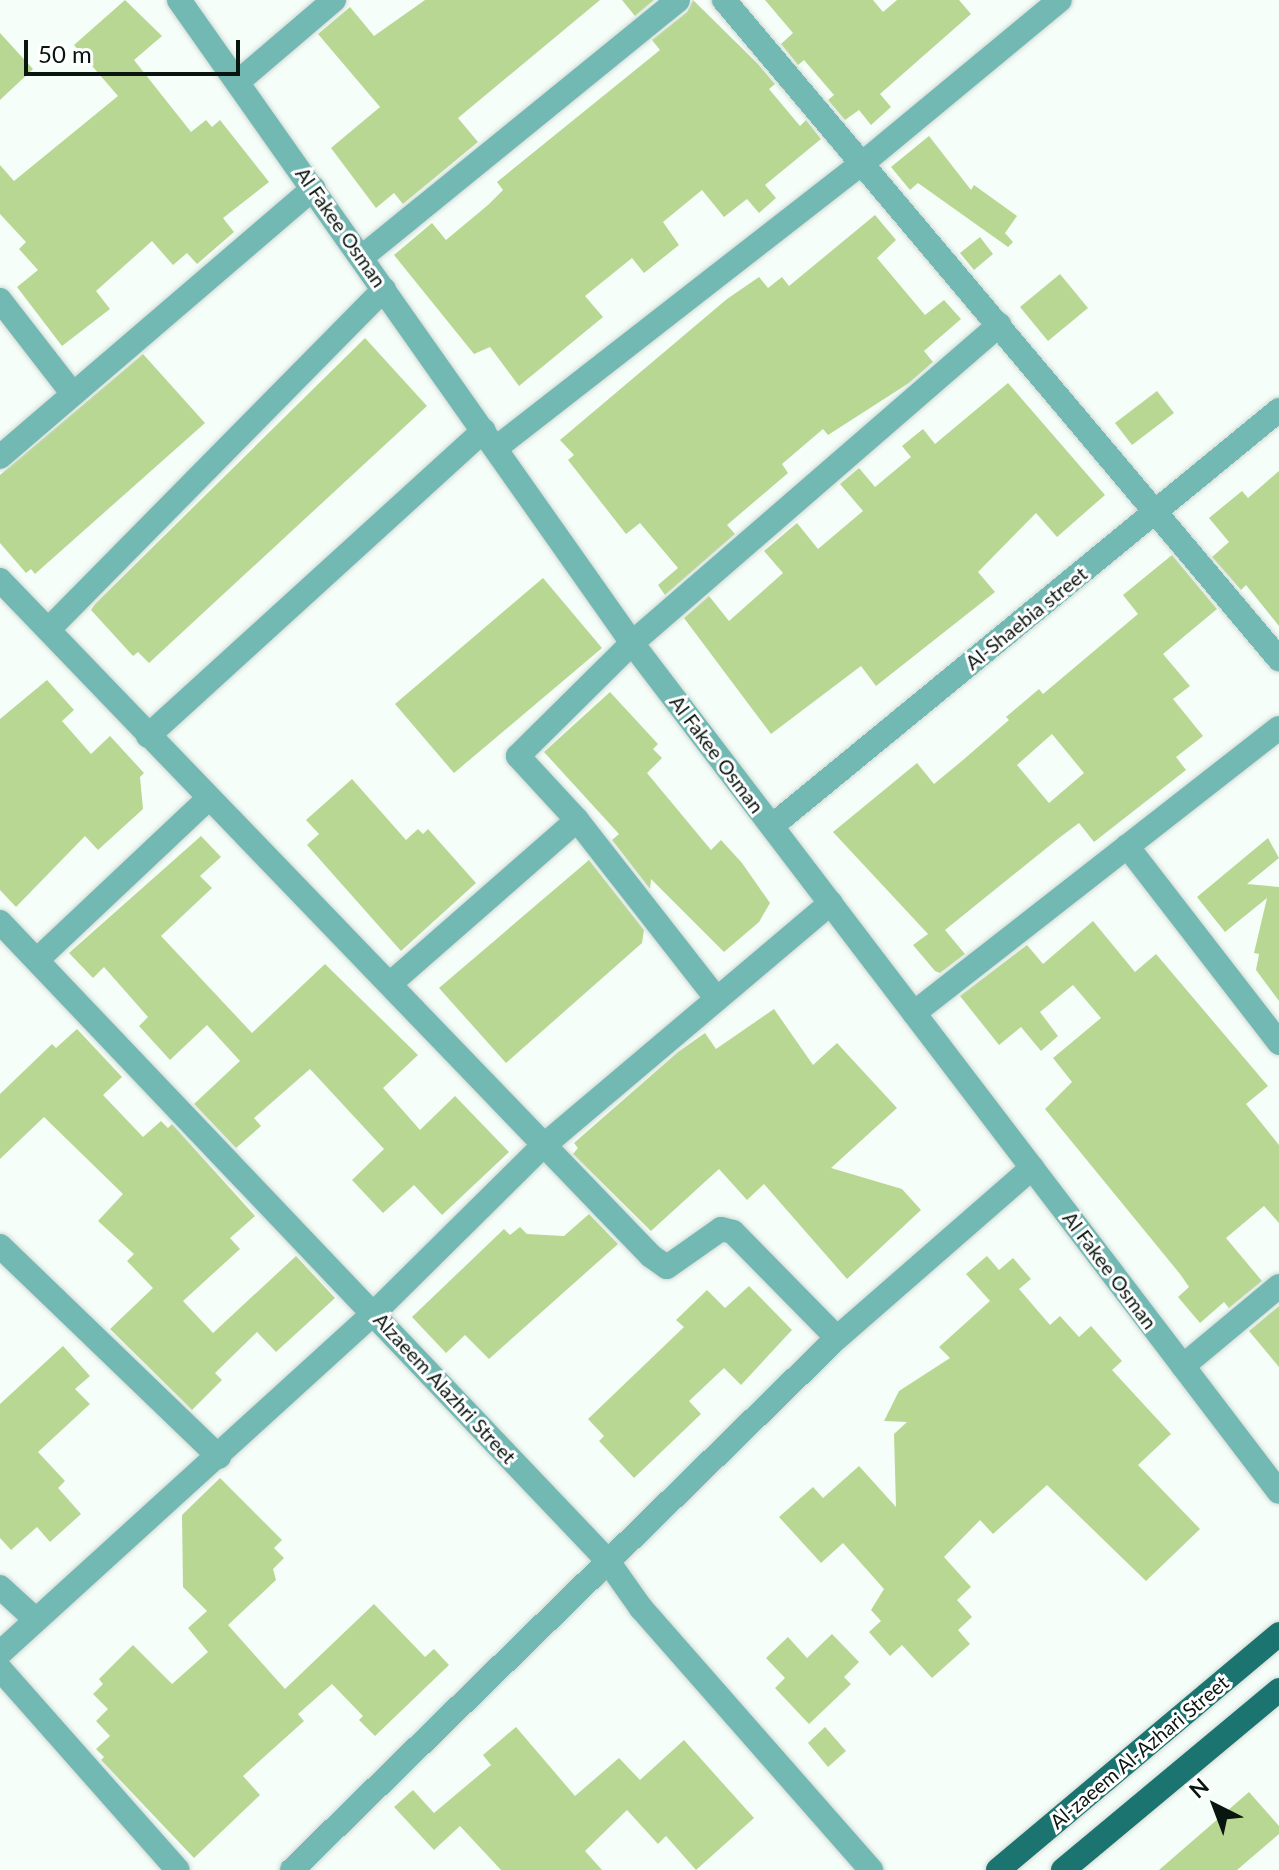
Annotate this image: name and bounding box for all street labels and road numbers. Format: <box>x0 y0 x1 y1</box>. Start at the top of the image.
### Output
street label: Al Fakee Osman <box>291 162 391 292</box>
street label: Al-Shaebia street <box>960 561 1092 675</box>
street label: Al Fakee Osman <box>665 690 769 818</box>
street label: Al Fakee Osman <box>1058 1206 1162 1334</box>
street label: Alzaeem Alazhri Street <box>369 1307 521 1469</box>
street label: Al-zaeem Al-Azhari Street <box>1045 1670 1233 1834</box>

